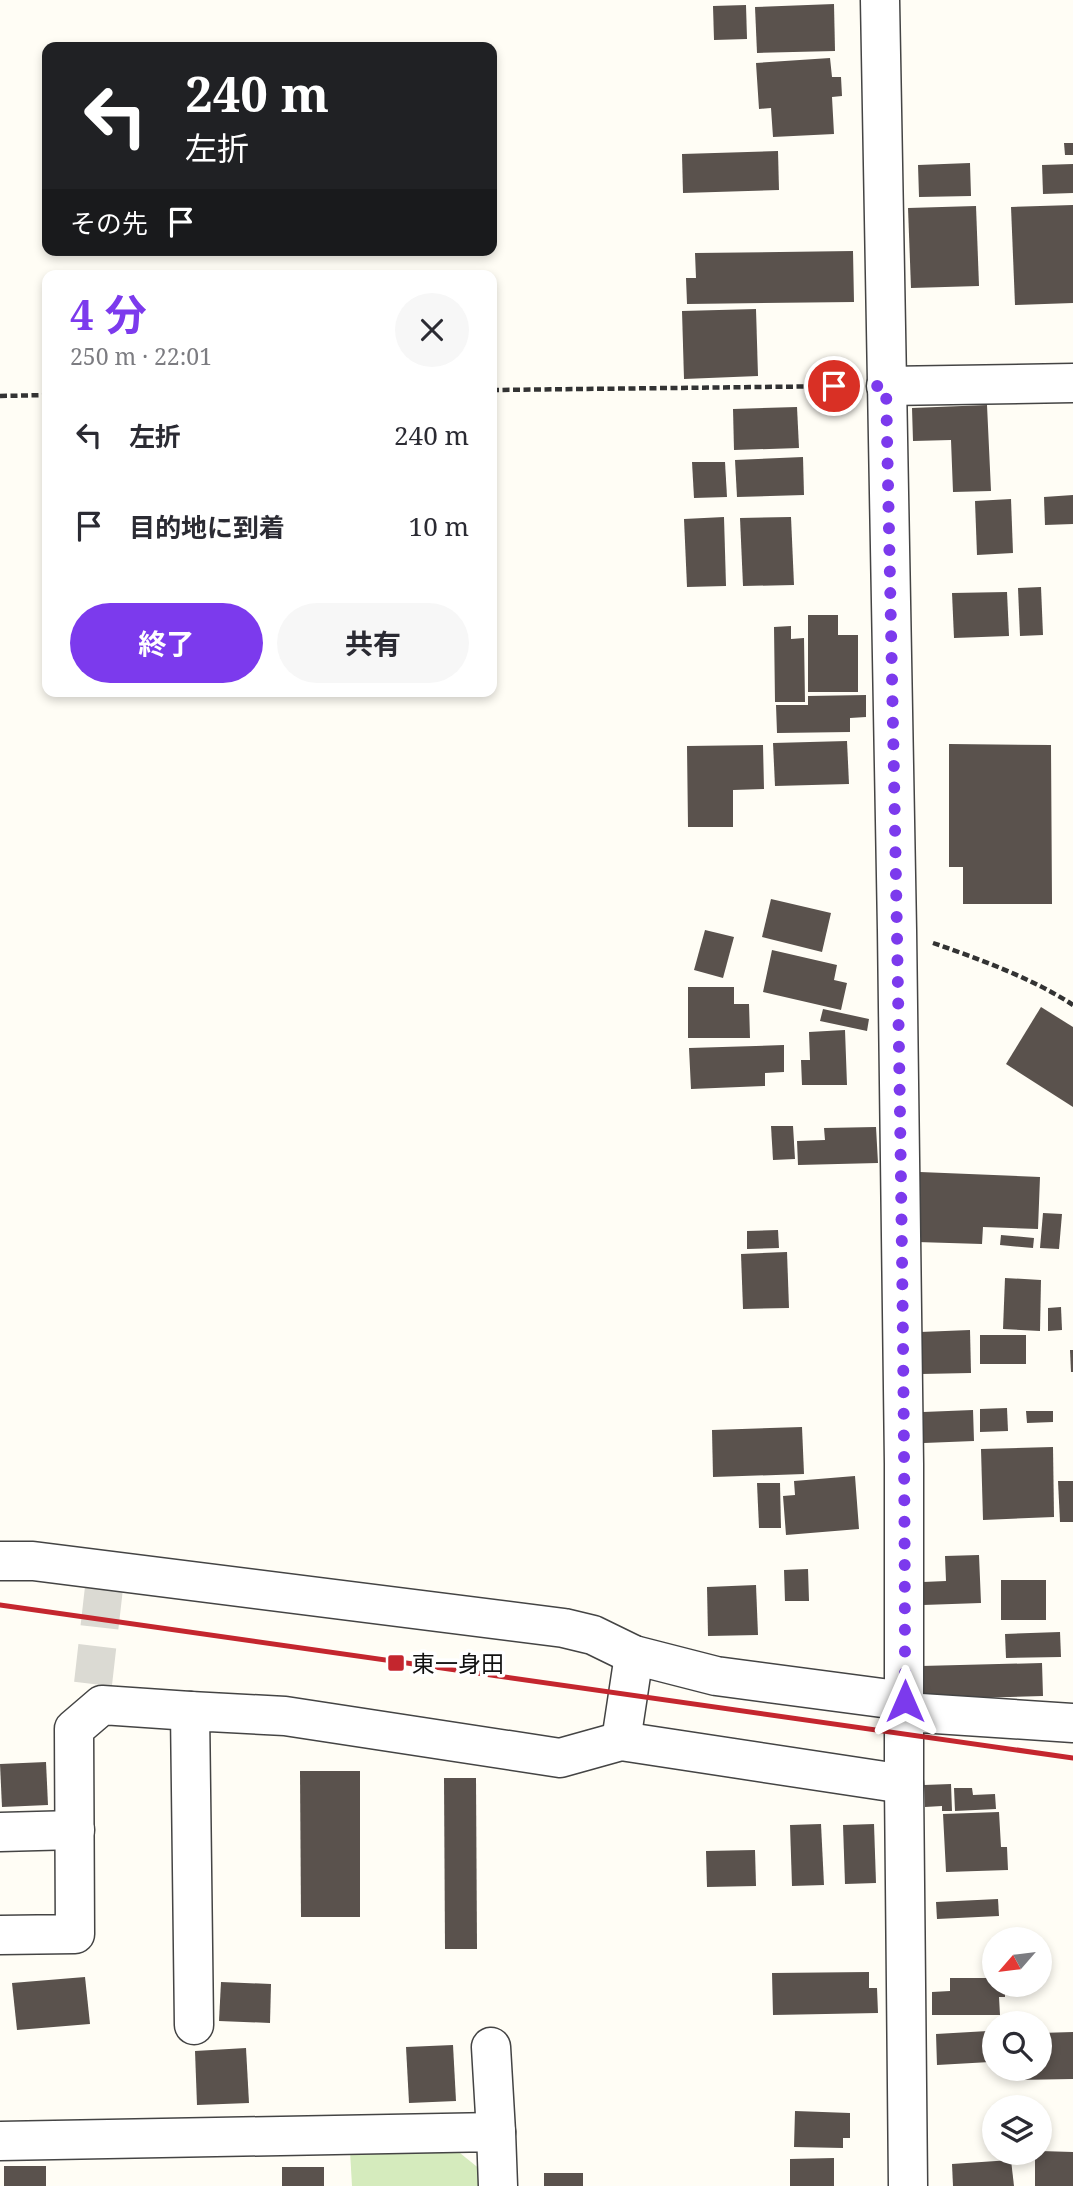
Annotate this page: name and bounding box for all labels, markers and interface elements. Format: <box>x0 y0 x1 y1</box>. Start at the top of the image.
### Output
text: 240 m <box>185 60 329 126</box>
icon: left <box>70 70 161 161</box>
text: 左折 <box>185 126 249 169</box>
icon: arrive <box>162 203 200 241</box>
text: その先 <box>70 205 148 241</box>
text: 4 分 <box>70 285 147 342</box>
button: close <box>395 293 469 367</box>
text: 250 m · 22:01 <box>70 340 212 372</box>
pin <box>804 356 864 416</box>
icon: arrive <box>815 367 853 405</box>
icon: left <box>70 416 108 454</box>
text: 240 m <box>394 417 469 453</box>
text: 左折 <box>129 418 181 454</box>
icon: arrive <box>70 507 108 545</box>
text: 10 m <box>409 508 469 544</box>
text: 目的地に到着 <box>129 509 285 545</box>
button: 終了 <box>70 603 263 683</box>
button: 共有 <box>277 603 469 683</box>
place label: 東一身田 <box>412 1647 504 1679</box>
marker: 東一身田 <box>386 1653 406 1673</box>
position arrow <box>868 1664 942 1738</box>
north arrow <box>982 1927 1052 1997</box>
map controls <box>982 1927 1052 2165</box>
button: search <box>982 2011 1052 2081</box>
button: layers <box>982 2095 1052 2165</box>

